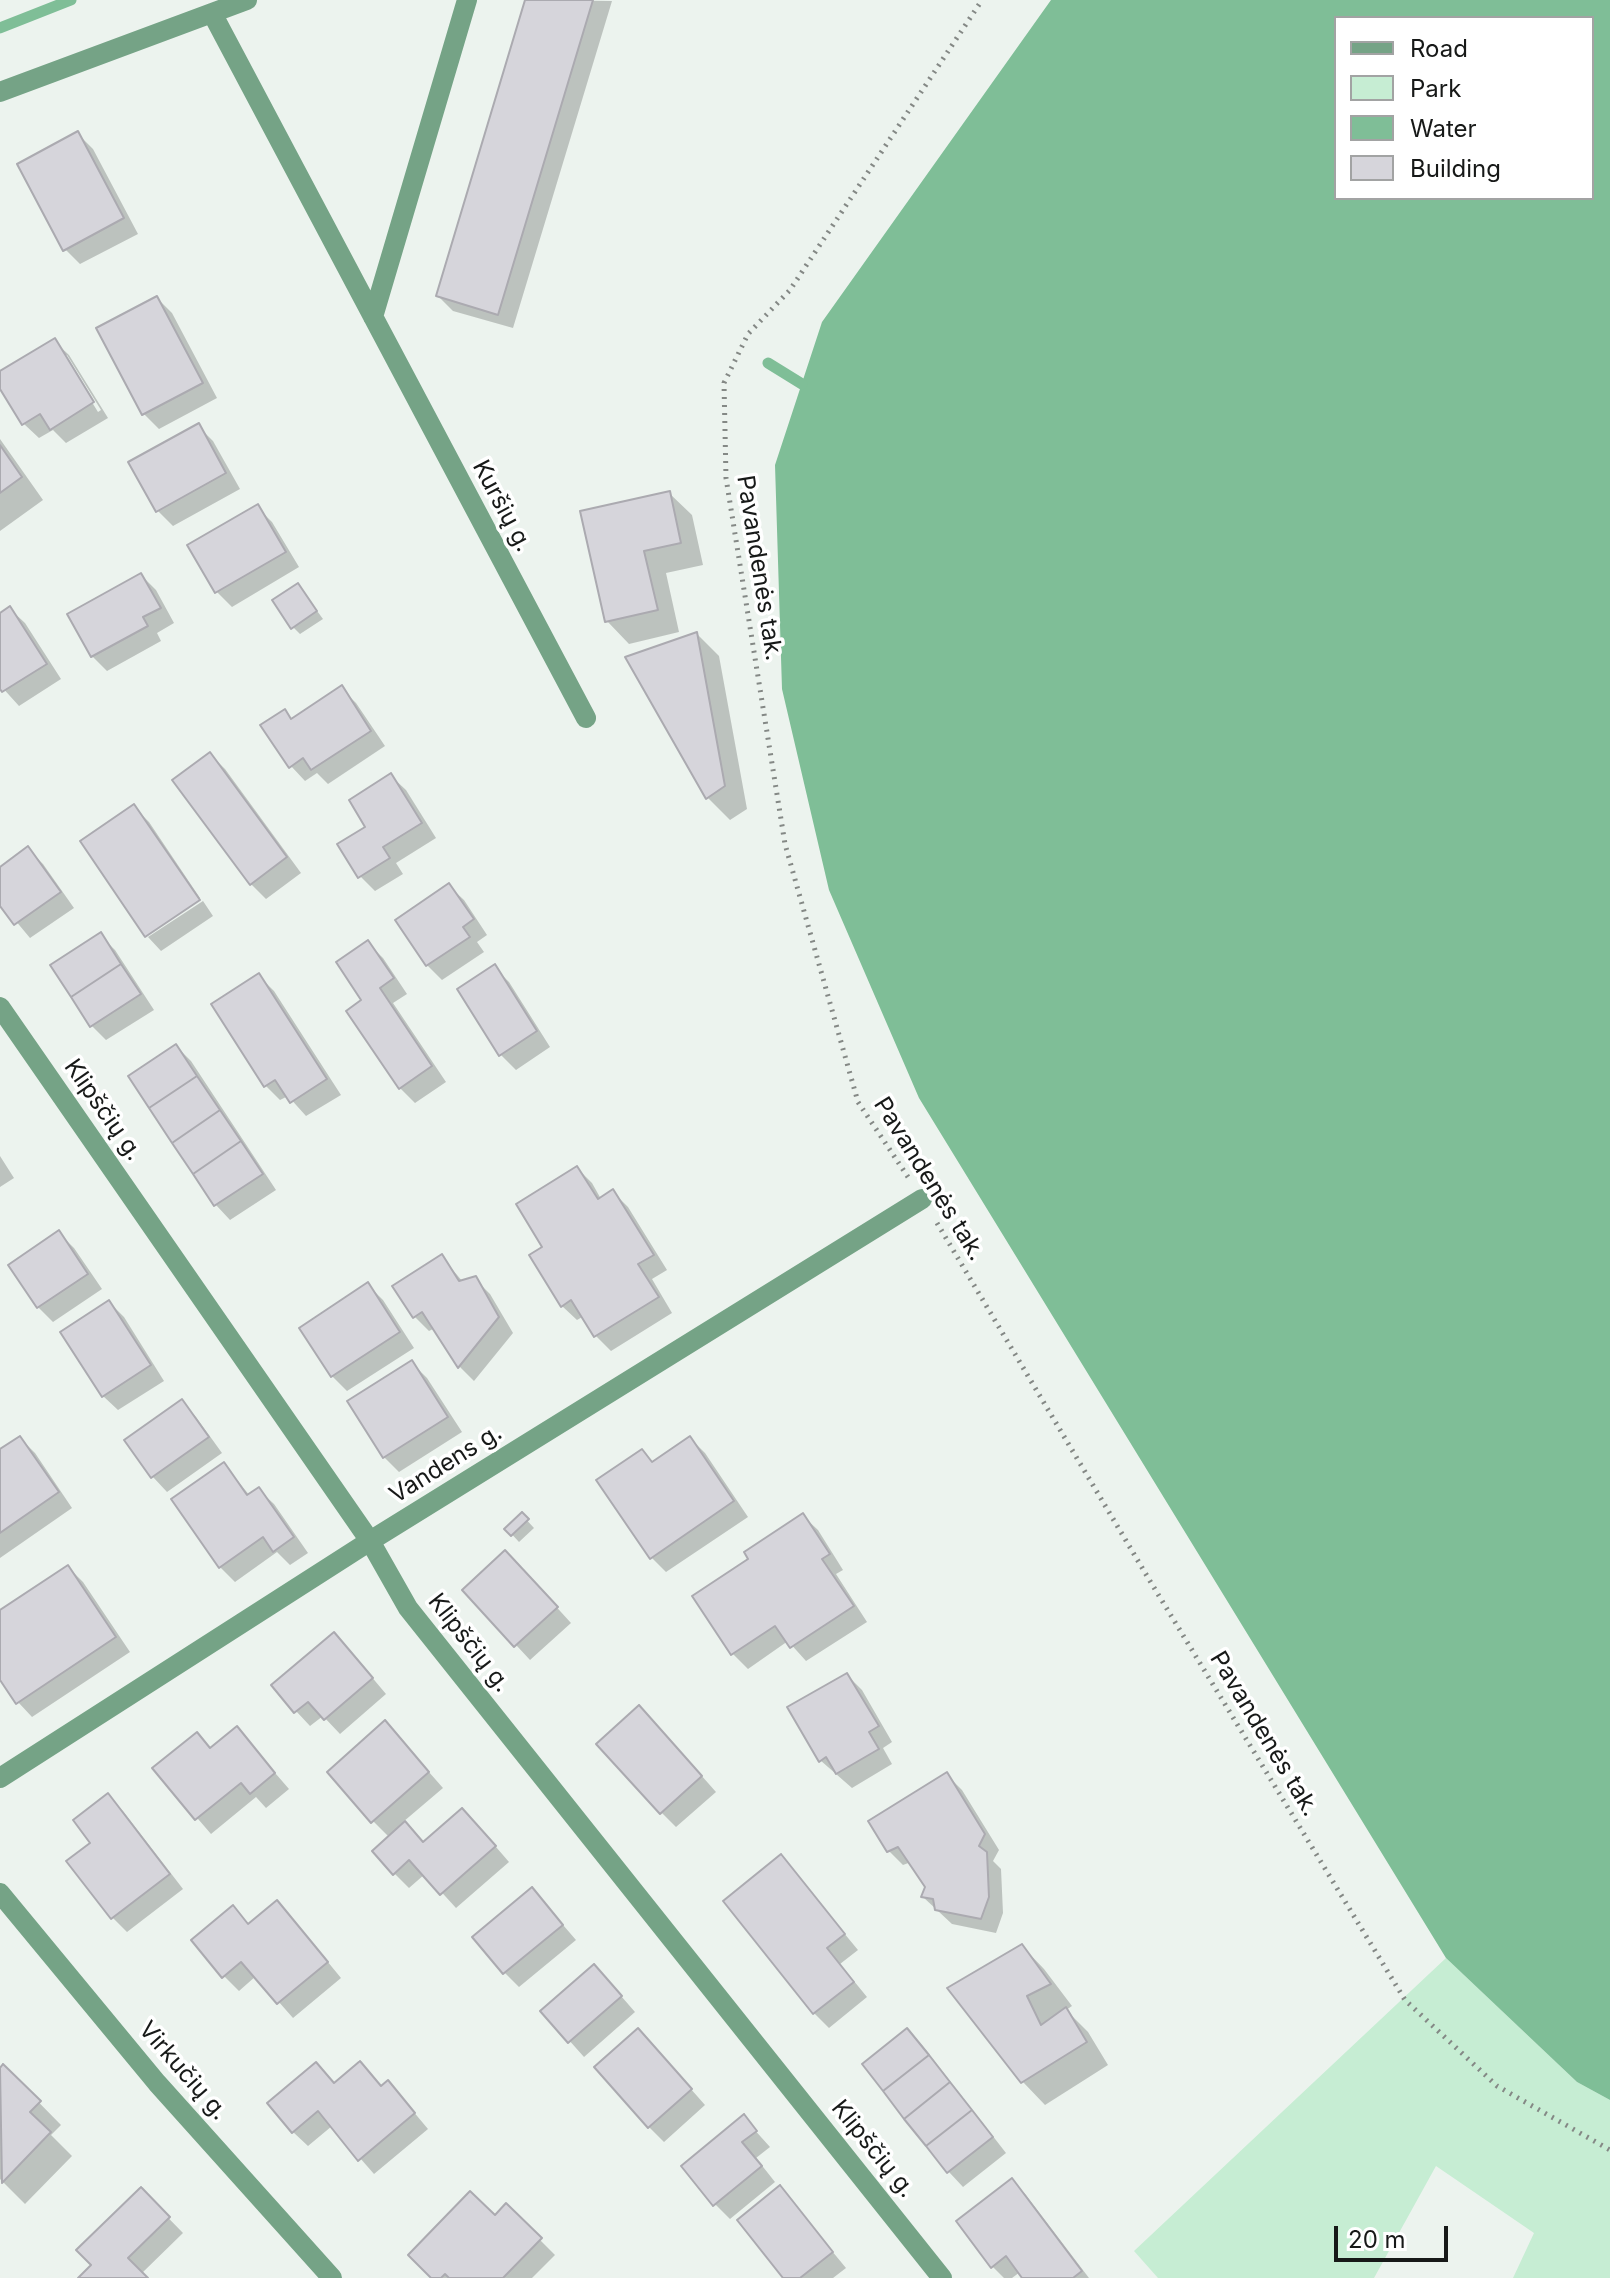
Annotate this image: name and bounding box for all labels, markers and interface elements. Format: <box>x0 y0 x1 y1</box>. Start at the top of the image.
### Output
legend <box>1334 16 1594 200</box>
text: Road <box>1410 34 1468 63</box>
text: Park <box>1410 74 1461 103</box>
text: Water <box>1410 114 1477 143</box>
text: Building <box>1410 154 1501 183</box>
street label: Kuršių g. <box>466 455 538 557</box>
street label: Pavandenės tak. <box>730 473 788 663</box>
street label: Klipščių g. <box>58 1054 148 1166</box>
street label: Pavandenės tak. <box>867 1092 991 1266</box>
street label: Vandens g. <box>385 1418 507 1510</box>
street label: Klipščių g. <box>422 1588 516 1698</box>
street label: Pavandenės tak. <box>1203 1646 1325 1822</box>
street label: Virkučių g. <box>132 2016 234 2126</box>
street label: Klipščių g. <box>825 2094 921 2204</box>
scale bar <box>1338 2210 1452 2260</box>
text: 20 m <box>1348 2225 1406 2254</box>

